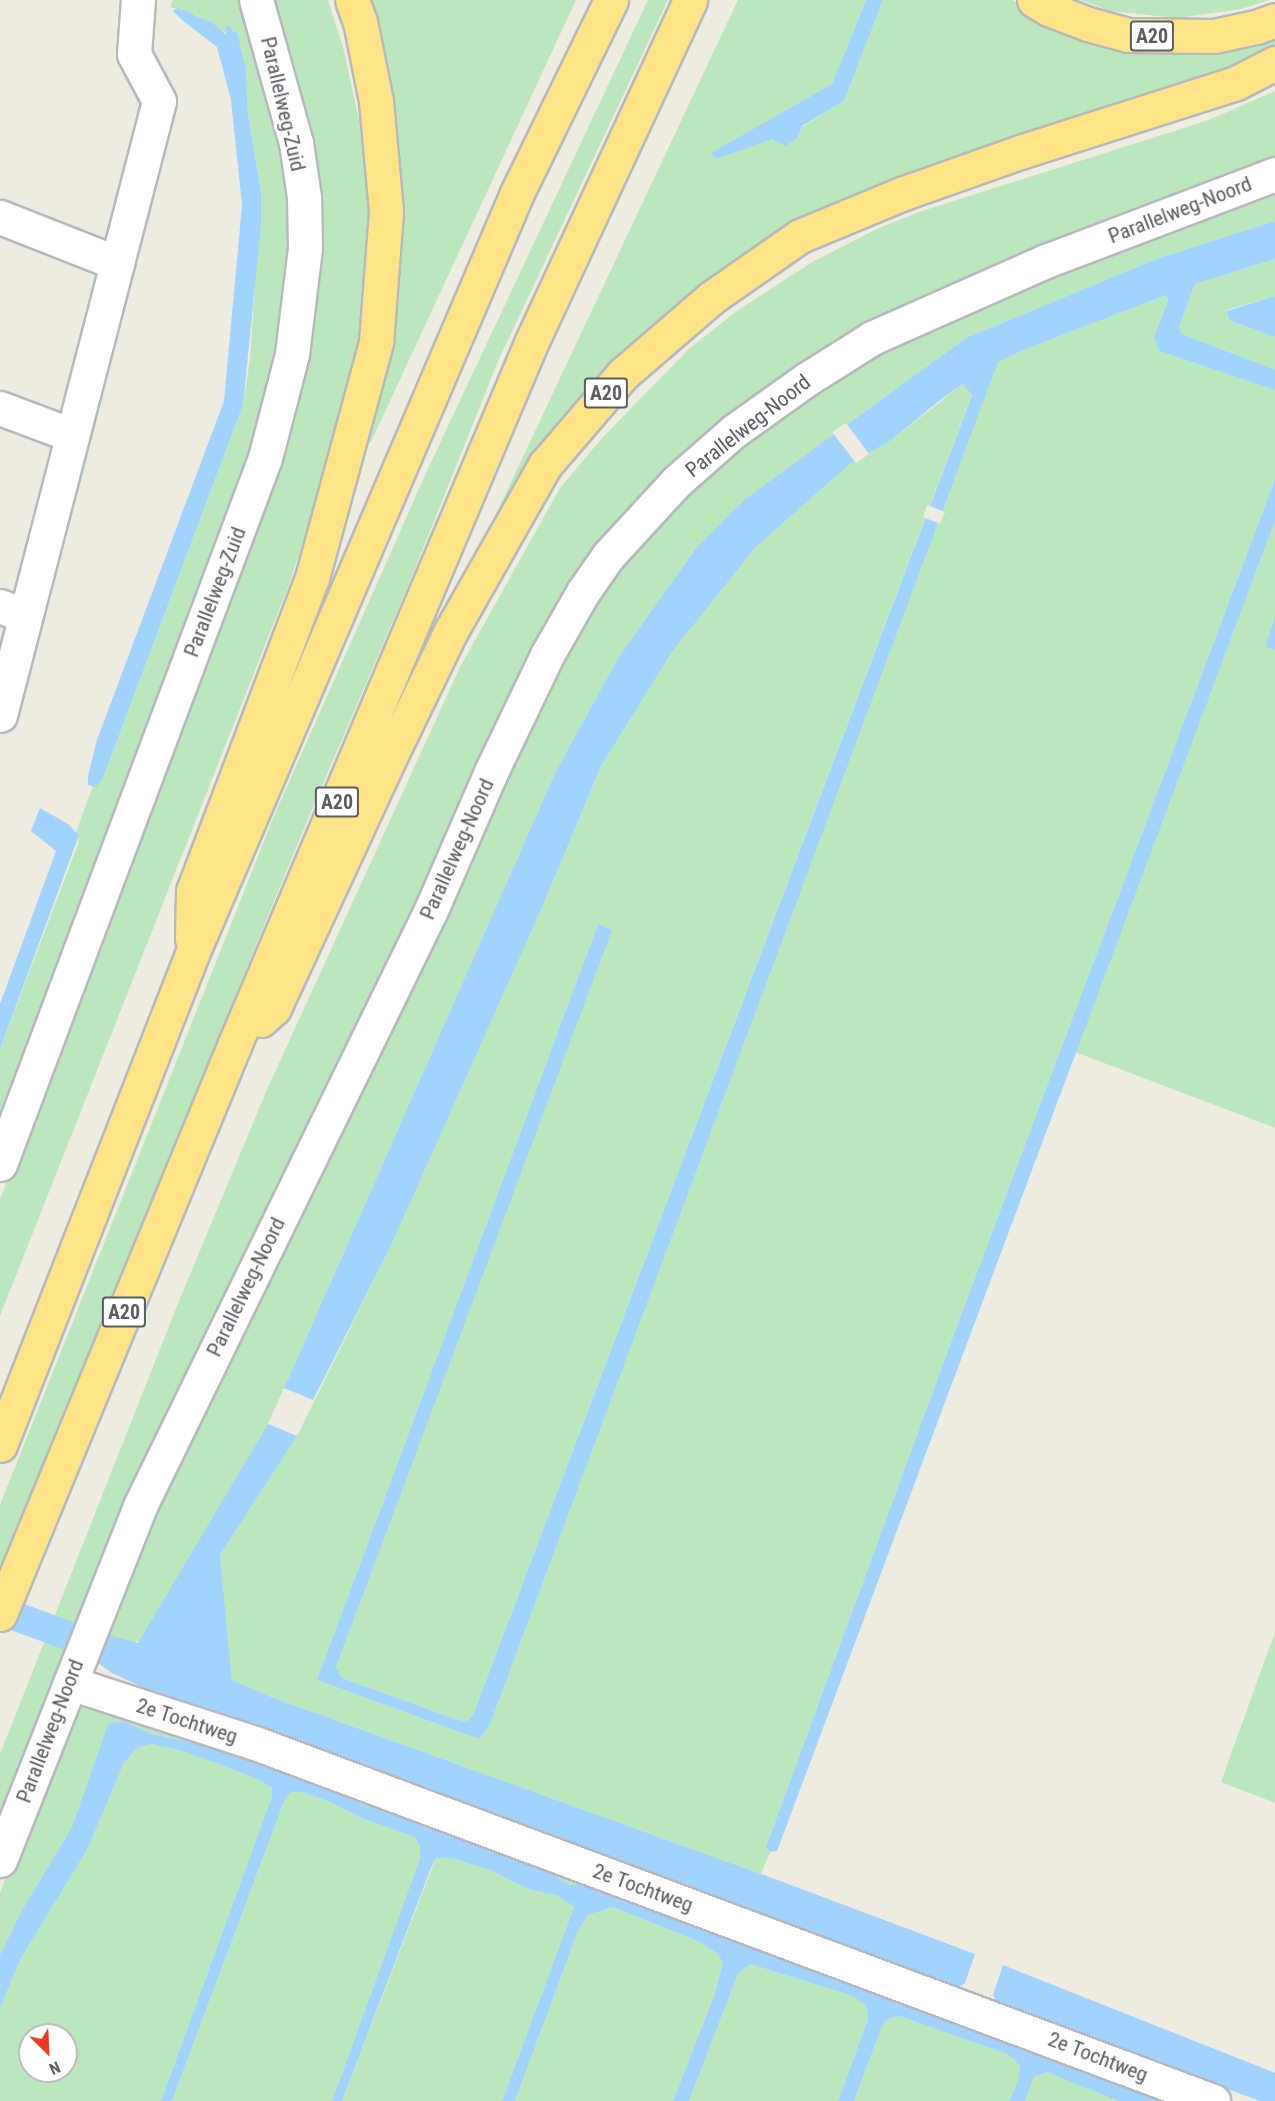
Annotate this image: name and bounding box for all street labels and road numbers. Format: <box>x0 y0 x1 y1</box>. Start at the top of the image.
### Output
road number: A20 <box>1130 19 1174 53</box>
street label: Parallelweg-Zuid <box>255 34 311 174</box>
street label: Parallelweg-Noord <box>1105 171 1255 249</box>
street label: Parallelweg-Noord <box>680 369 816 483</box>
road number: A20 <box>584 376 628 410</box>
street label: Parallelweg-Zuid <box>179 523 251 661</box>
street label: Parallelweg-Noord <box>415 775 499 923</box>
road number: A20 <box>314 785 360 819</box>
street label: Parallelweg-Noord <box>201 1213 291 1361</box>
road number: A20 <box>102 1295 146 1329</box>
street label: Parallelweg-Noord <box>11 1656 89 1806</box>
street label: 2e Tochtweg <box>133 1693 241 1749</box>
street label: 2e Tochtweg <box>589 1858 697 1918</box>
street label: 2e Tochtweg <box>1044 2026 1152 2088</box>

